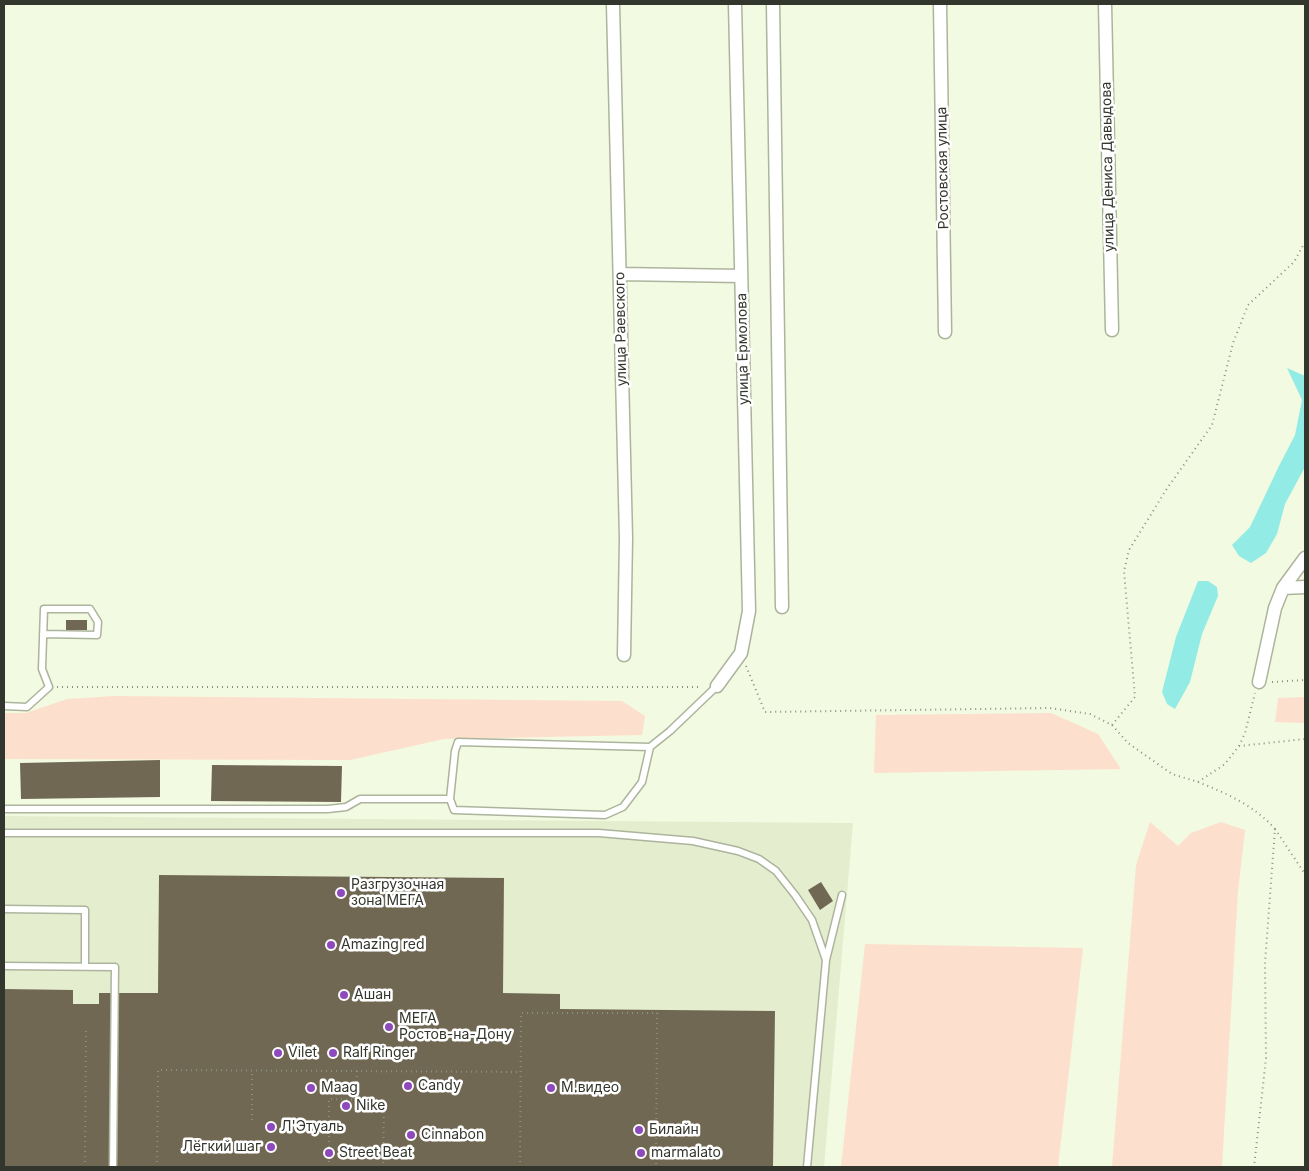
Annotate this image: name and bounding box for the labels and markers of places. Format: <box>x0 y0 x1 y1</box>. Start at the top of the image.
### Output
place label: Разгрузочная зона МЕГА <box>351 877 444 910</box>
marker: Разгрузочная зона МЕГА <box>335 887 347 899</box>
place label: Amazing red <box>341 937 424 953</box>
marker: Amazing red <box>325 939 337 951</box>
place label: Ашан <box>354 987 391 1003</box>
marker: Ашан <box>338 989 350 1001</box>
place label: МЕГА Ростов-на-Дону <box>399 1011 512 1044</box>
marker: МЕГА Ростов-на-Дону <box>383 1021 395 1033</box>
place label: Vilet <box>288 1045 317 1061</box>
place label: Ralf Ringer <box>343 1045 415 1061</box>
marker: Vilet <box>272 1047 284 1059</box>
marker: Ralf Ringer <box>327 1047 339 1059</box>
place label: Candy <box>418 1078 461 1094</box>
place label: Maag <box>321 1080 358 1096</box>
marker: Candy <box>402 1080 414 1092</box>
place label: М.видео <box>561 1080 619 1096</box>
marker: Maag <box>305 1082 317 1094</box>
marker: М.видео <box>545 1082 557 1094</box>
place label: Nike <box>356 1098 385 1114</box>
marker: Nike <box>340 1100 352 1112</box>
place label: Л'Этуаль <box>281 1119 344 1135</box>
marker: Л'Этуаль <box>265 1121 277 1133</box>
place label: Билайн <box>649 1122 699 1138</box>
marker: Билайн <box>633 1124 645 1136</box>
place label: Cinnabon <box>421 1127 484 1143</box>
marker: Cinnabon <box>405 1129 417 1141</box>
place label: Лёгкий шаг <box>182 1139 261 1155</box>
marker: Лёгкий шаг <box>265 1141 277 1153</box>
place label: Street Beat <box>339 1145 412 1161</box>
place label: marmalato <box>651 1145 721 1161</box>
marker: Street Beat <box>323 1147 335 1159</box>
marker: marmalato <box>635 1147 647 1159</box>

